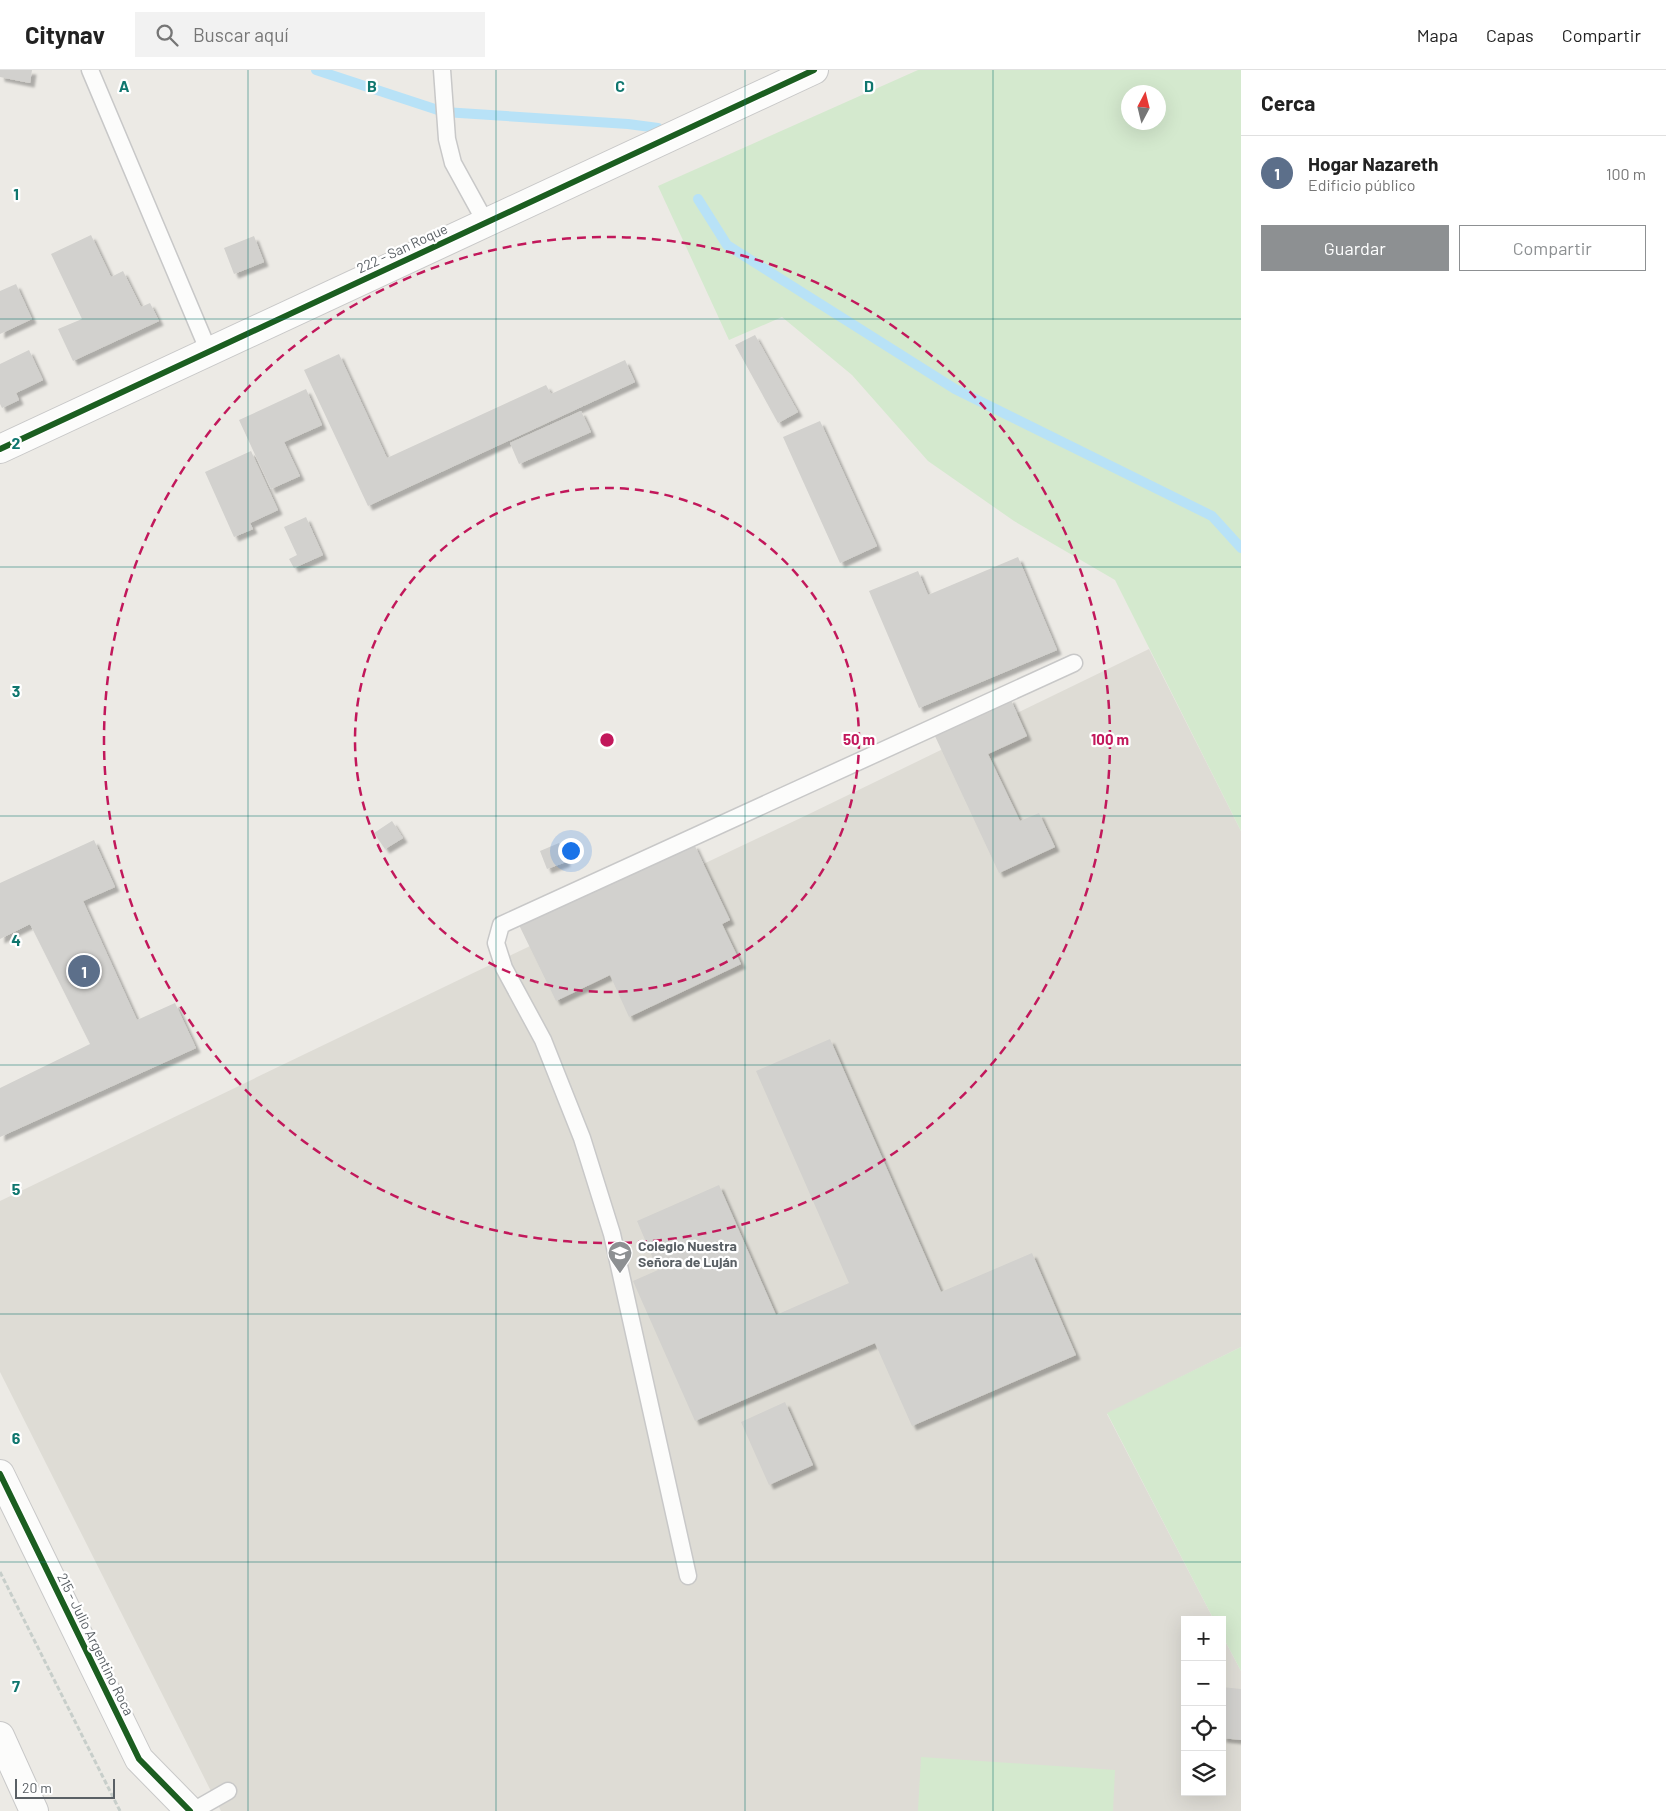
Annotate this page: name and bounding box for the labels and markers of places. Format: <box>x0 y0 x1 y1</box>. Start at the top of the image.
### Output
centre of rings <box>598 731 616 749</box>
pin: 1 <box>68 952 100 990</box>
place label: Colegio Nuestra Señora de Luján <box>638 1237 738 1270</box>
school or university icon: Colegio Nuestra Señora de Luján <box>607 1240 633 1274</box>

